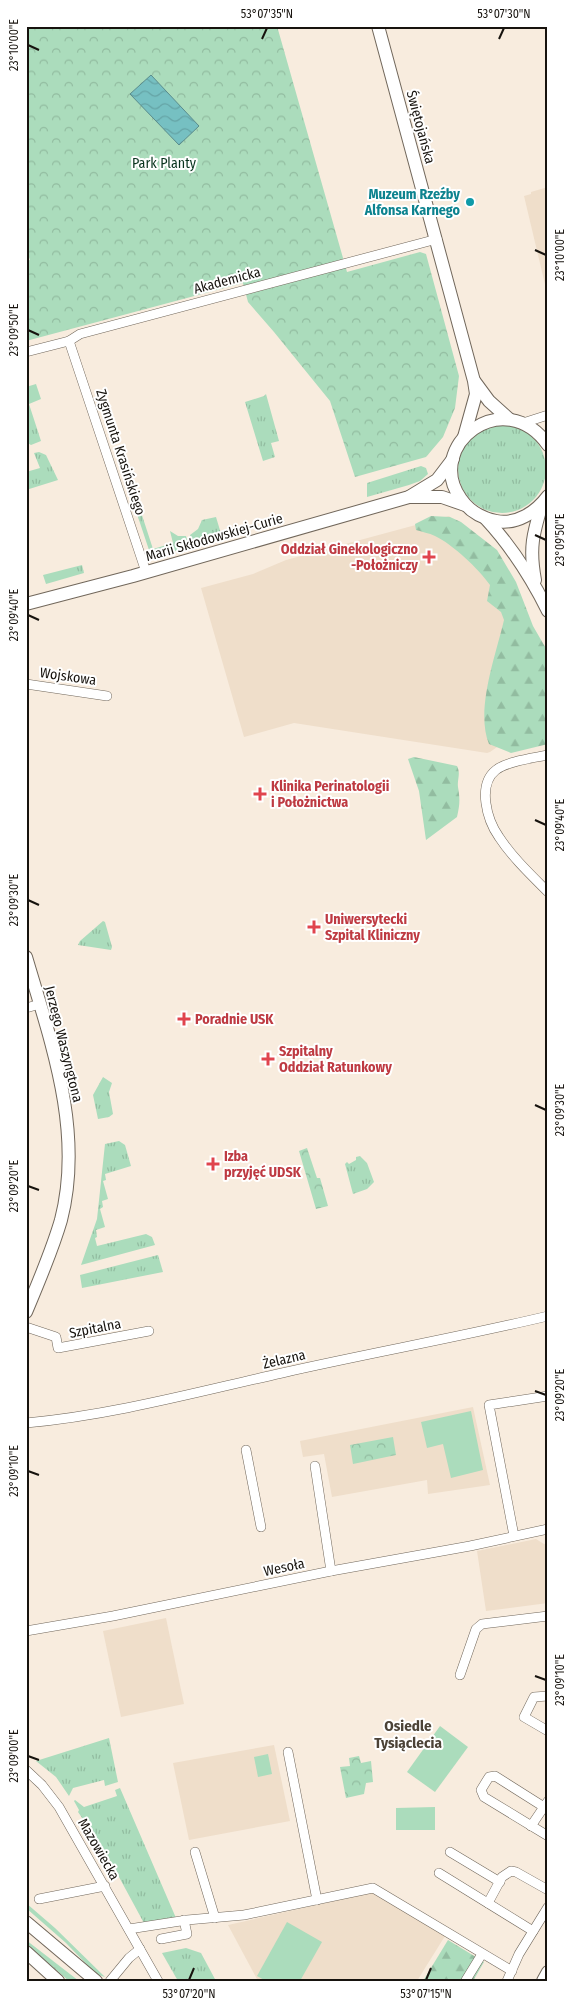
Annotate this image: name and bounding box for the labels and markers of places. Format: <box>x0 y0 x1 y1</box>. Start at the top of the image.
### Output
place label: Muzeum Rzeźby Alfonsa Karnego <box>364 186 461 219</box>
marker: Muzeum Rzeźby Alfonsa Karnego <box>464 196 476 208</box>
place label: Oddział Ginekologiczno -Położniczy <box>281 541 419 574</box>
marker: Oddział Ginekologiczno -Położniczy <box>422 550 436 564</box>
place label: Klinika Perinatologii i Położnictwa <box>271 778 390 811</box>
marker: Klinika Perinatologii i Położnictwa <box>253 787 267 801</box>
place label: Uniwersytecki Szpital Kliniczny <box>325 911 420 944</box>
marker: Uniwersytecki Szpital Kliniczny <box>307 920 321 934</box>
place label: Poradnie USK <box>195 1011 274 1028</box>
marker: Poradnie USK <box>177 1012 191 1026</box>
place label: Szpitalny Oddział Ratunkowy <box>279 1043 392 1076</box>
marker: Szpitalny Oddział Ratunkowy <box>261 1052 275 1066</box>
place label: Izba przyjęć UDSK <box>224 1148 302 1181</box>
marker: Izba przyjęć UDSK <box>206 1157 220 1171</box>

